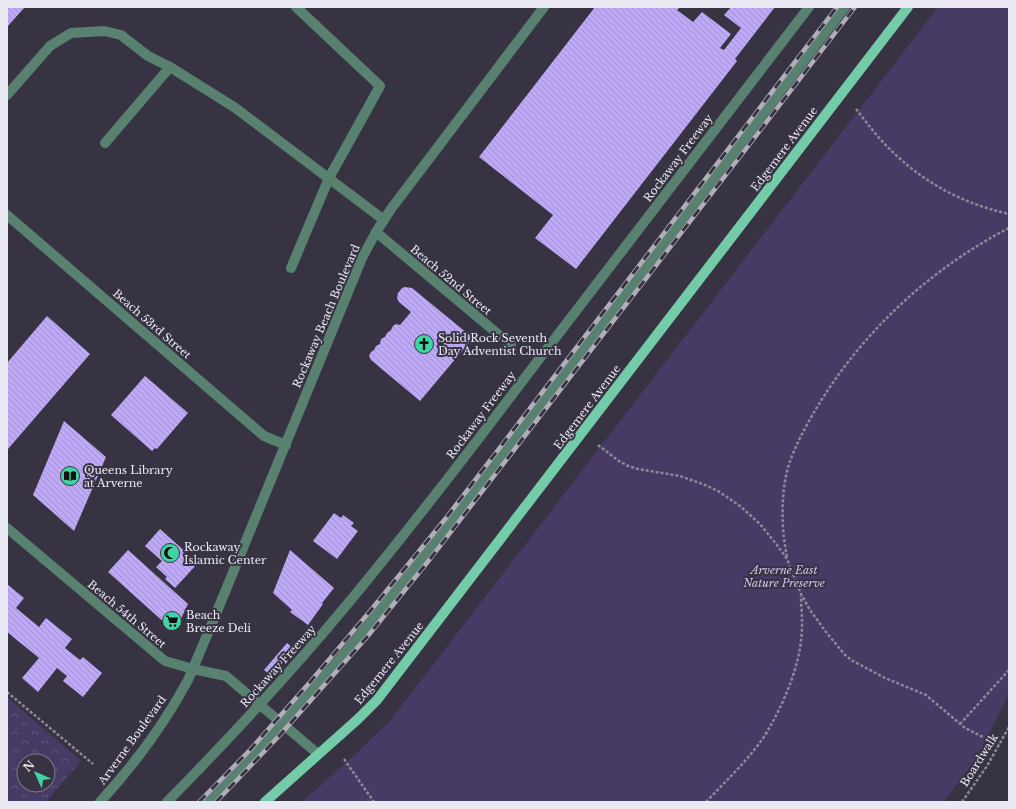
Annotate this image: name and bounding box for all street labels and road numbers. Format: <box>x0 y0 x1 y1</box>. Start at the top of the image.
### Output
street label: Edgemere Avenue <box>748 104 820 194</box>
street label: Rockaway Freeway <box>640 111 716 205</box>
street label: Rockaway Beach Boulevard <box>289 242 363 390</box>
street label: Beach 52nd Street <box>408 242 495 319</box>
street label: Beach 53rd Street <box>110 286 195 362</box>
street label: Edgemere Avenue <box>551 362 623 452</box>
street label: Rockaway Freeway <box>443 368 519 462</box>
street label: Beach 54th Street <box>85 577 170 651</box>
street label: Edgemere Avenue <box>351 619 427 707</box>
street label: Rockaway Freeway <box>237 622 319 710</box>
street label: Arverne Boulevard <box>94 692 169 788</box>
street label: Boardwalk <box>957 731 1001 789</box>

